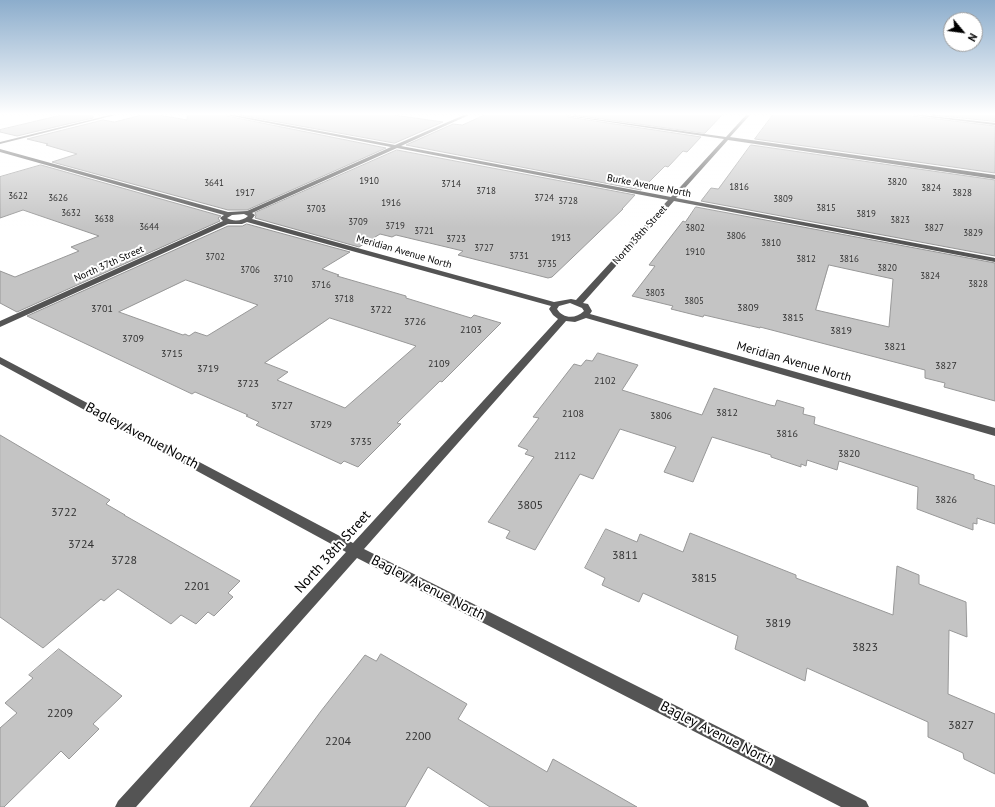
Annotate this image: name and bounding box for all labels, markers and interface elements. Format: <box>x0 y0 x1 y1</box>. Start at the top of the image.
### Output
north arrow <box>943 12 983 52</box>
text: N <box>965 31 981 44</box>
street label: Burke Avenue North <box>606 172 692 200</box>
house number: 1910 <box>359 176 379 186</box>
house number: 3820 <box>887 177 907 187</box>
house number: 3641 <box>204 178 224 188</box>
house number: 3714 <box>441 179 461 189</box>
house number: 1816 <box>729 182 749 192</box>
house number: 3824 <box>921 183 941 193</box>
house number: 3718 <box>476 186 496 196</box>
house number: 1917 <box>235 188 255 198</box>
house number: 3828 <box>952 188 972 198</box>
house number: 3622 <box>8 191 28 201</box>
house number: 3626 <box>48 193 68 203</box>
house number: 3724 <box>534 193 554 203</box>
house number: 3809 <box>773 194 793 204</box>
house number: 3728 <box>558 196 578 206</box>
house number: 1916 <box>381 198 401 208</box>
street label: North 38th Street <box>610 203 670 267</box>
house number: 3815 <box>816 203 836 213</box>
house number: 3703 <box>306 204 326 214</box>
house number: 3632 <box>61 208 81 218</box>
house number: 3819 <box>856 209 876 219</box>
house number: 3638 <box>94 214 114 224</box>
house number: 3823 <box>890 215 910 225</box>
house number: 3709 <box>348 217 368 227</box>
house number: 3719 <box>385 221 405 231</box>
house number: 3644 <box>139 222 159 232</box>
house number: 3802 <box>685 223 705 233</box>
house number: 3827 <box>924 223 944 233</box>
house number: 3721 <box>414 226 434 236</box>
house number: 3829 <box>963 228 983 238</box>
house number: 3806 <box>726 231 746 241</box>
street label: Meridian Avenue North <box>355 233 453 271</box>
house number: 1913 <box>551 233 571 243</box>
house number: 3723 <box>446 234 466 244</box>
house number: 3810 <box>761 238 781 248</box>
street label: North 37th Street <box>72 243 146 285</box>
house number: 3727 <box>474 243 494 253</box>
house number: 1910 <box>685 247 705 257</box>
house number: 3731 <box>509 251 529 261</box>
house number: 3702 <box>205 252 225 262</box>
house number: 3812 <box>796 254 816 264</box>
house number: 3816 <box>839 254 859 264</box>
house number: 3735 <box>537 259 557 269</box>
house number: 3820 <box>877 263 897 273</box>
house number: 3706 <box>240 265 260 275</box>
house number: 3824 <box>920 271 940 281</box>
house number: 3710 <box>273 274 293 284</box>
house number: 3828 <box>968 279 988 289</box>
house number: 3716 <box>311 280 331 290</box>
house number: 3803 <box>645 288 665 298</box>
house number: 3718 <box>334 294 354 304</box>
house number: 3805 <box>684 296 704 306</box>
house number: 3809 <box>737 302 759 314</box>
house number: 3701 <box>91 303 113 315</box>
house number: 3722 <box>370 304 392 316</box>
house number: 3815 <box>782 312 804 324</box>
house number: 3726 <box>404 316 426 328</box>
house number: 2103 <box>460 324 482 336</box>
house number: 3819 <box>830 325 852 337</box>
house number: 3709 <box>122 333 144 345</box>
street label: Meridian Avenue North <box>735 339 853 385</box>
house number: 3821 <box>884 341 906 353</box>
house number: 3715 <box>161 348 183 360</box>
house number: 2109 <box>428 358 450 370</box>
house number: 3827 <box>935 360 957 372</box>
house number: 3719 <box>197 363 219 375</box>
house number: 2102 <box>594 375 616 387</box>
house number: 3723 <box>237 378 259 390</box>
street label: Bagley Avenue North <box>83 399 201 473</box>
house number: 3727 <box>271 400 293 412</box>
house number: 3812 <box>716 407 738 419</box>
house number: 2108 <box>562 408 584 420</box>
house number: 3806 <box>650 410 672 422</box>
house number: 3729 <box>310 419 332 431</box>
house number: 3816 <box>776 428 798 440</box>
house number: 3735 <box>350 436 372 448</box>
house number: 3820 <box>838 448 860 460</box>
house number: 2112 <box>554 450 576 462</box>
house number: 3826 <box>935 494 957 506</box>
house number: 3805 <box>517 499 543 513</box>
house number: 3722 <box>51 506 77 520</box>
street label: North 38th Street <box>291 507 375 597</box>
house number: 3724 <box>68 538 94 552</box>
house number: 3811 <box>612 549 638 563</box>
street label: Bagley Avenue North <box>368 552 488 624</box>
house number: 3728 <box>111 554 137 568</box>
house number: 3815 <box>691 572 717 586</box>
house number: 2201 <box>184 580 210 594</box>
house number: 3819 <box>765 617 791 631</box>
house number: 3823 <box>852 641 878 655</box>
street label: Bagley Avenue North <box>657 698 777 770</box>
house number: 2209 <box>47 707 73 721</box>
house number: 3827 <box>948 719 974 733</box>
house number: 2200 <box>405 730 431 744</box>
house number: 2204 <box>325 735 351 749</box>

